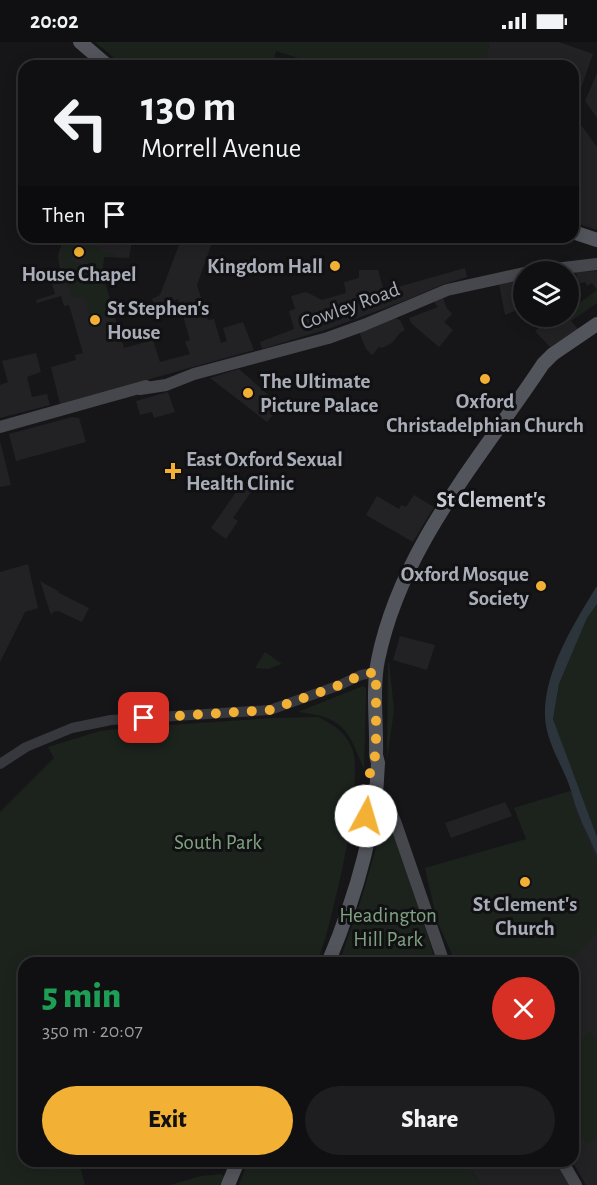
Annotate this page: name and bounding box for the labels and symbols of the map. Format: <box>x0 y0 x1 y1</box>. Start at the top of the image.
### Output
marker: House Chapel <box>72 245 86 259</box>
place label: Kingdom Hall <box>207 256 323 277</box>
marker: Kingdom Hall <box>328 259 342 273</box>
place label: House Chapel <box>21 264 137 285</box>
street label: Cowley Road <box>298 278 402 334</box>
place label: St Stephen's House <box>107 298 209 343</box>
marker: St Stephen's House <box>88 313 102 327</box>
place label: The Ultimate Picture Palace <box>260 371 378 416</box>
marker: Oxford Christadelphian Church <box>478 372 492 386</box>
marker: The Ultimate Picture Palace <box>241 386 255 400</box>
place label: Oxford Christadelphian Church <box>386 391 584 436</box>
place label: East Oxford Sexual Health Clinic <box>186 449 343 494</box>
marker: East Oxford Sexual Health Clinic <box>164 462 182 480</box>
district label: St Clement's <box>436 489 546 511</box>
place label: Oxford Mosque Society <box>401 564 530 609</box>
marker: Oxford Mosque Society <box>534 579 548 593</box>
pin <box>118 692 169 743</box>
position arrow <box>334 784 398 848</box>
park label: South Park <box>174 832 262 853</box>
marker: St Clement's Church <box>518 875 532 889</box>
place label: St Clement's Church <box>473 894 577 939</box>
park label: Headington Hill Park <box>339 905 437 950</box>

